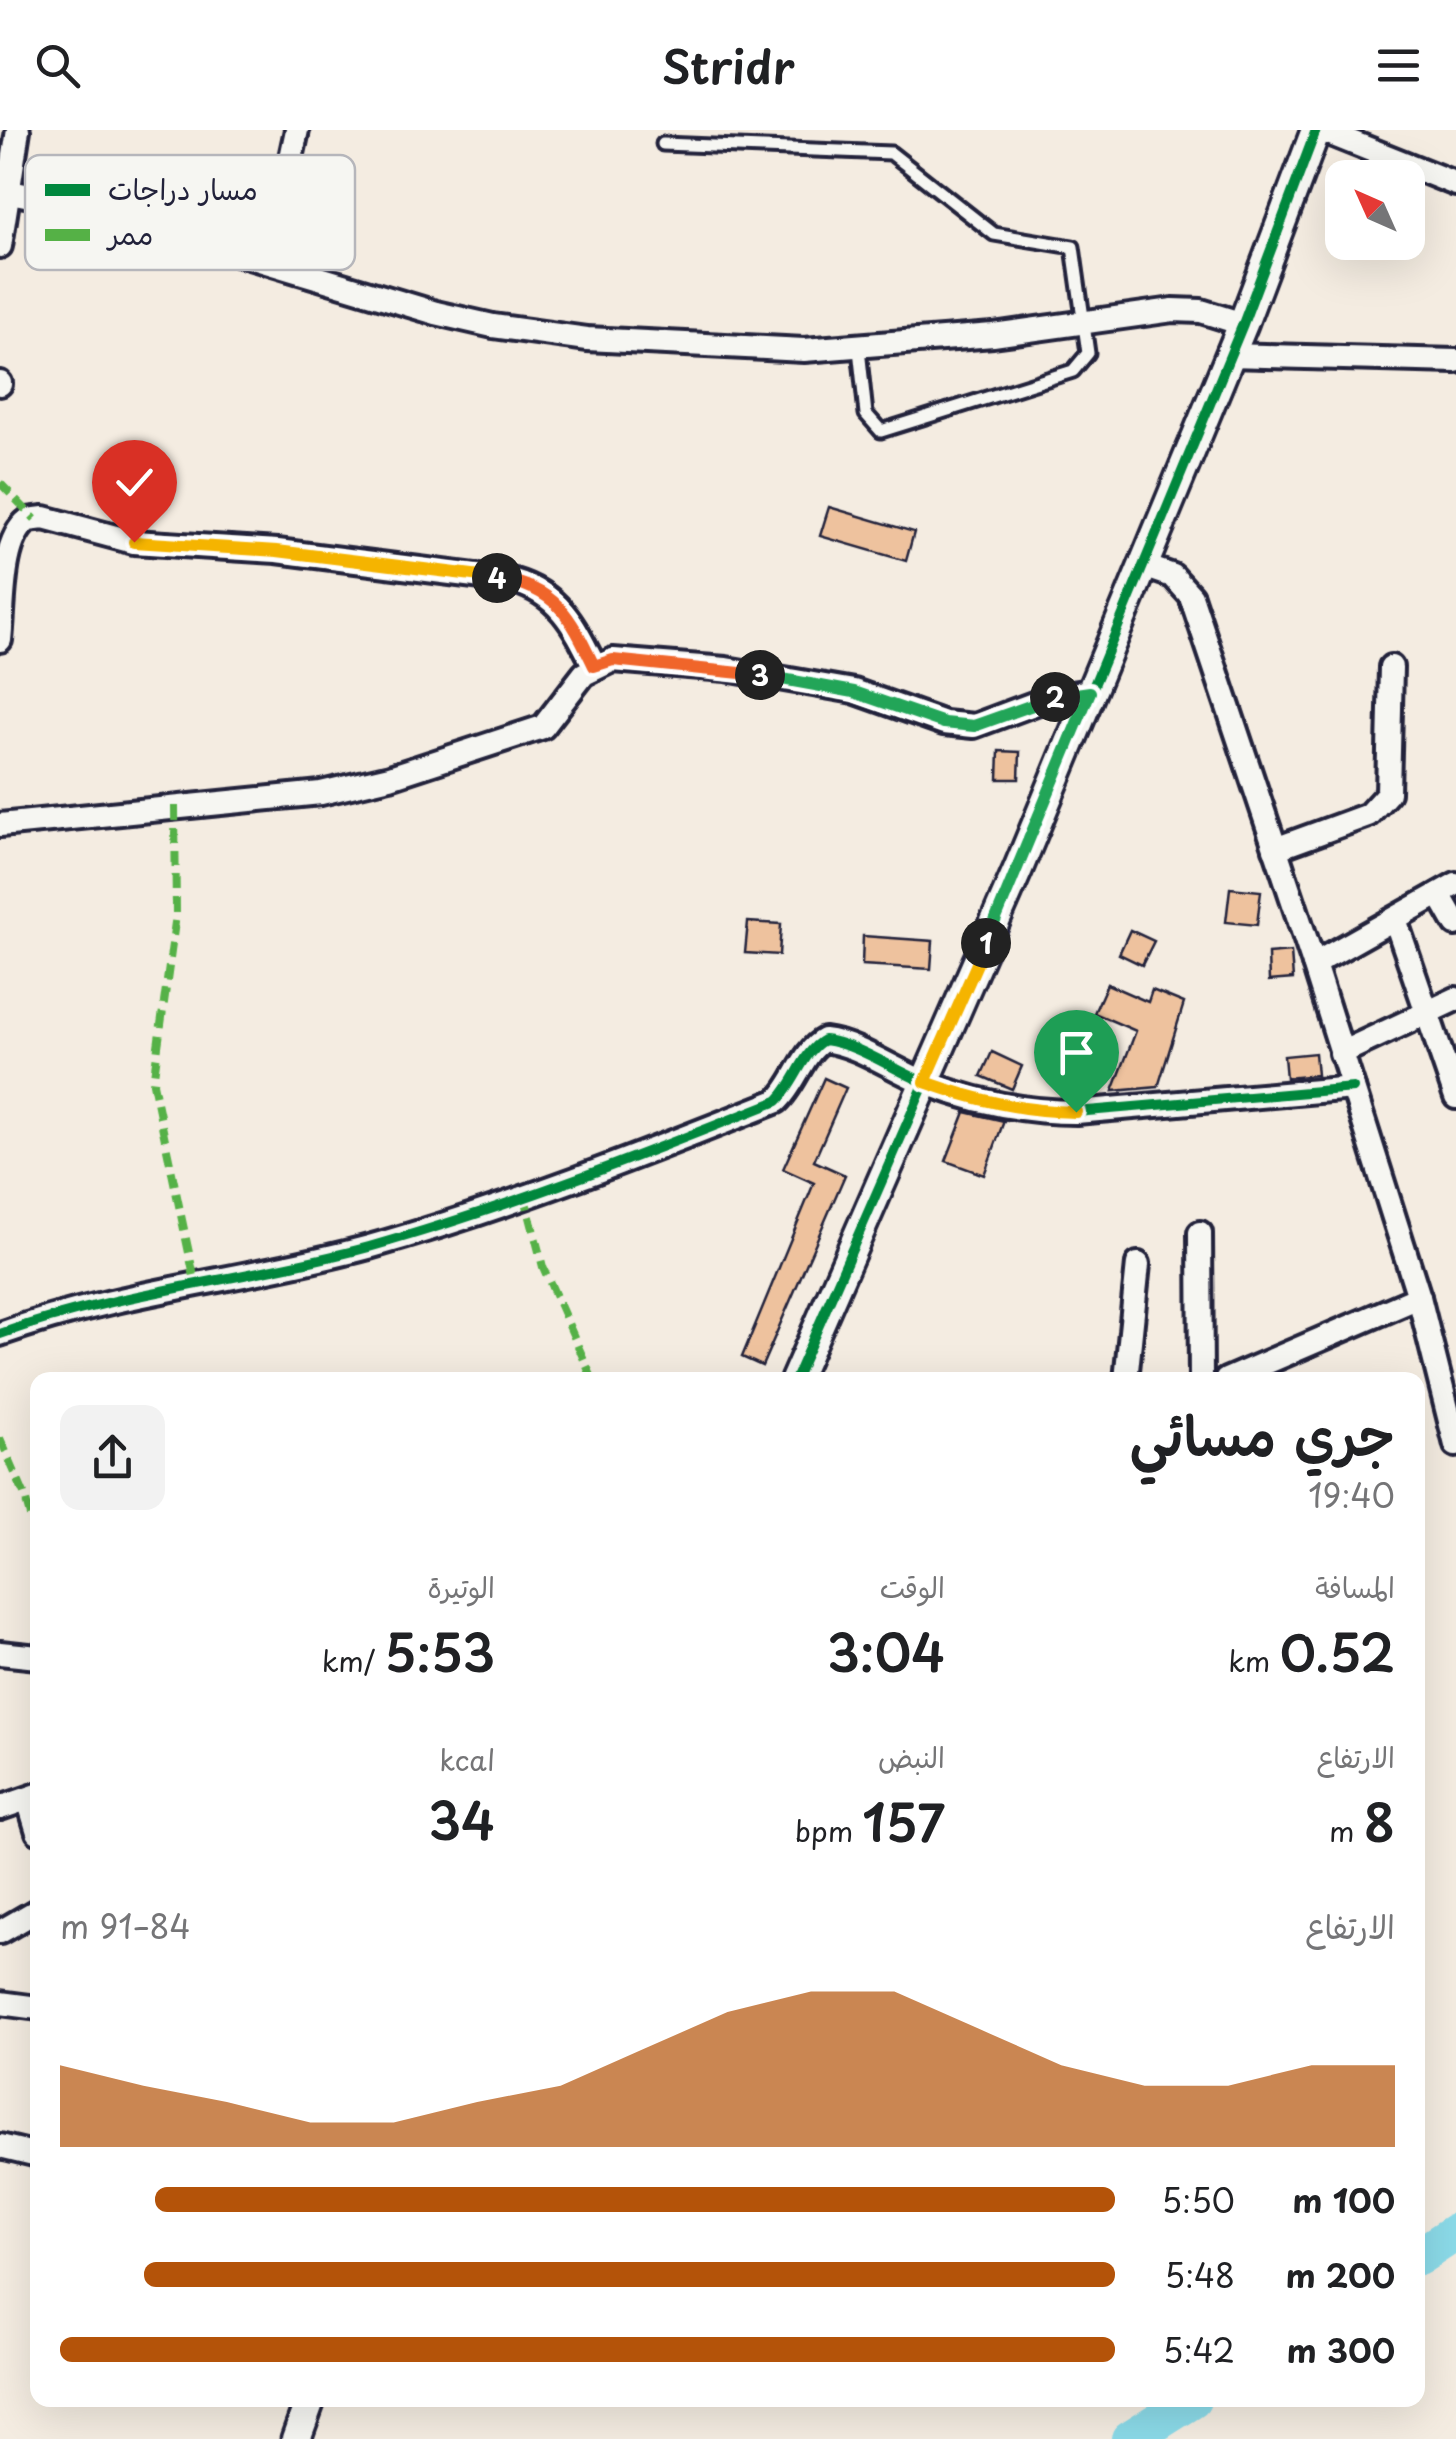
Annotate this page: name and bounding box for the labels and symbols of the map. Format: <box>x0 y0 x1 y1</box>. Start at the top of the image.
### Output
legend <box>25 155 355 270</box>
north arrow <box>1325 160 1425 260</box>
text: مسار دراجات <box>108 167 258 210</box>
text: ممر <box>106 212 153 255</box>
pin <box>92 440 177 543</box>
pin: 4 <box>472 553 522 603</box>
pin: 3 <box>735 650 785 700</box>
pin: 2 <box>1030 672 1080 722</box>
pin: 1 <box>961 918 1011 968</box>
pin <box>1034 1010 1119 1113</box>

